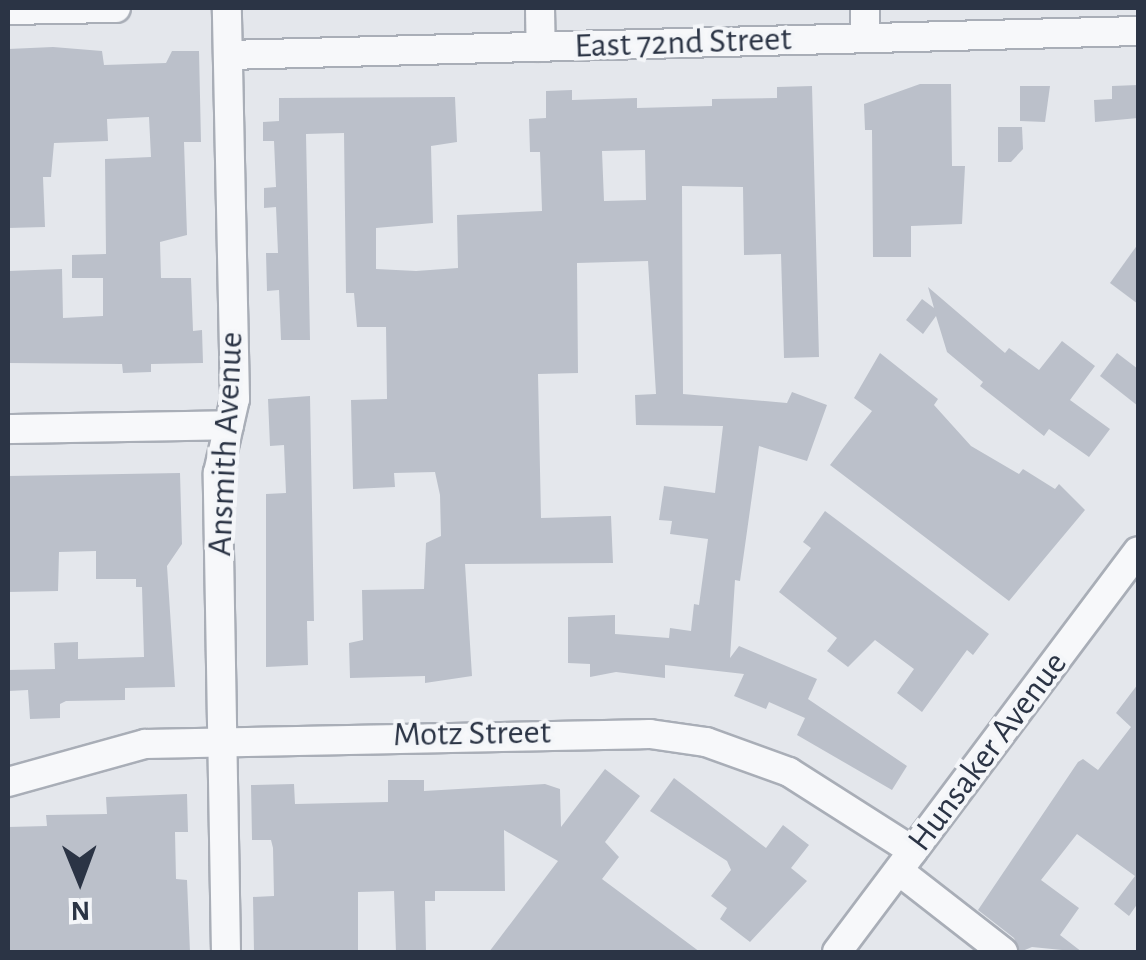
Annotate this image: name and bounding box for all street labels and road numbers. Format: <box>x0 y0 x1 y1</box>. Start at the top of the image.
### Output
street label: East 72nd Street <box>574 18 792 68</box>
street label: Ansmith Avenue <box>199 331 253 557</box>
street label: Hunsaker Avenue <box>899 644 1077 860</box>
street label: Motz Street <box>393 712 551 756</box>

